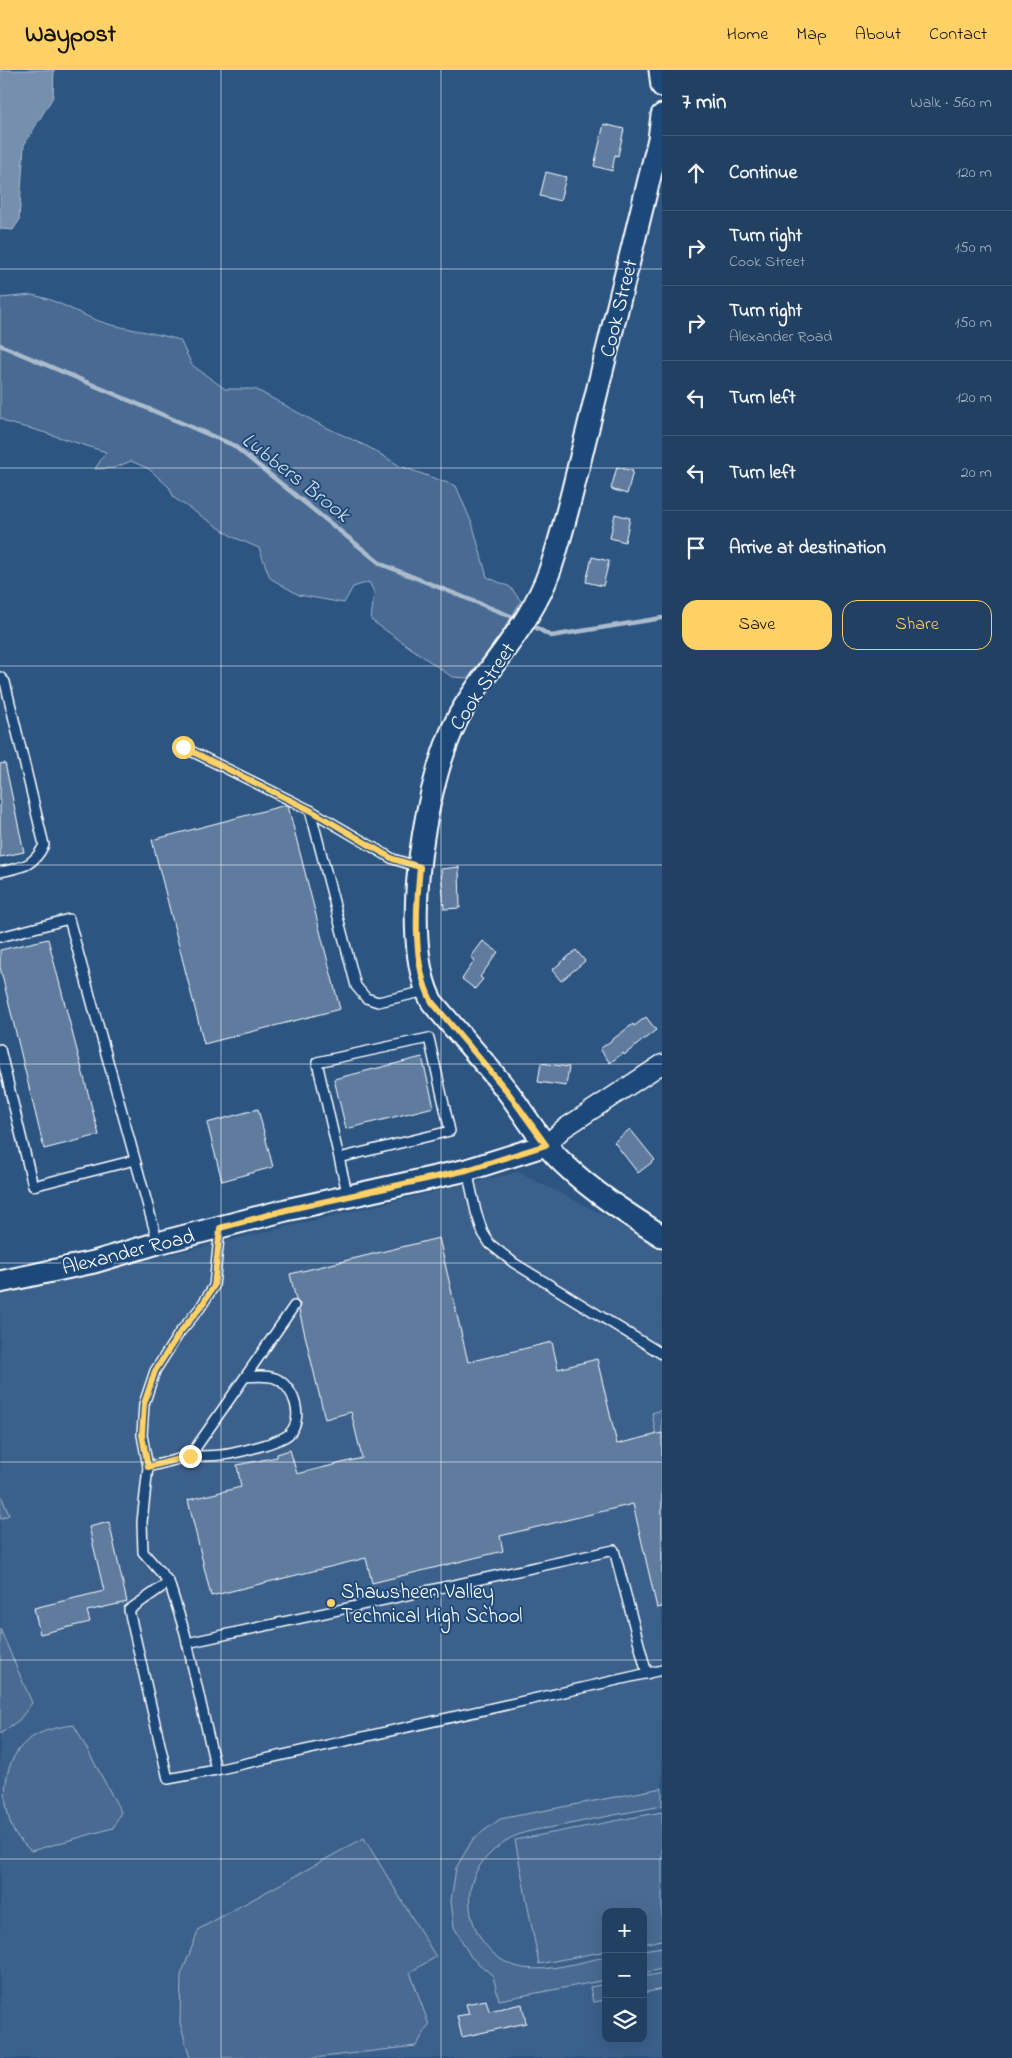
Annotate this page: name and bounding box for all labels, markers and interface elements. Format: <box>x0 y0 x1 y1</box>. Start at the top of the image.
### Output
text: Waypost <box>25 18 116 53</box>
text: Home <box>727 22 768 48</box>
text: Map <box>796 22 827 48</box>
text: About <box>855 22 901 48</box>
text: Contact <box>929 22 987 48</box>
text: 7 min <box>682 88 726 118</box>
text: Walk · 560 m <box>910 91 992 115</box>
icon: ahead <box>682 159 710 187</box>
text: Continue <box>729 160 797 187</box>
text: 120 m <box>956 161 992 185</box>
text: Turn right <box>729 223 802 250</box>
icon: right <box>682 234 710 262</box>
text: 150 m <box>954 236 992 260</box>
text: Cook Street <box>729 250 805 274</box>
street label: Cook Street <box>593 256 647 361</box>
text: Turn right <box>729 298 802 325</box>
icon: right <box>682 309 710 337</box>
text: 150 m <box>954 311 992 335</box>
text: Alexander Road <box>729 325 832 349</box>
icon: left <box>682 384 710 412</box>
text: Turn left <box>729 385 796 412</box>
text: 120 m <box>956 386 992 410</box>
water label: Lubbers Brook <box>234 426 357 532</box>
icon: left <box>682 459 710 487</box>
text: Turn left <box>729 460 796 487</box>
text: 20 m <box>961 461 992 485</box>
icon: arrive <box>682 534 710 562</box>
text: Arrive at destination <box>729 535 886 562</box>
button: Save <box>682 600 832 650</box>
button: Share <box>842 600 992 650</box>
street label: Cook Street <box>443 637 524 737</box>
route start <box>172 736 195 759</box>
street label: Alexander Road <box>59 1222 198 1284</box>
route end <box>179 1445 202 1468</box>
place label: Shawsheen Valley Technical High School <box>341 1578 523 1634</box>
marker: Shawsheen Valley Technical High School <box>325 1597 337 1609</box>
map controls <box>602 1908 647 2043</box>
button: + <box>602 1908 647 1953</box>
button: − <box>602 1953 647 1998</box>
button: layers <box>602 1998 647 2043</box>

